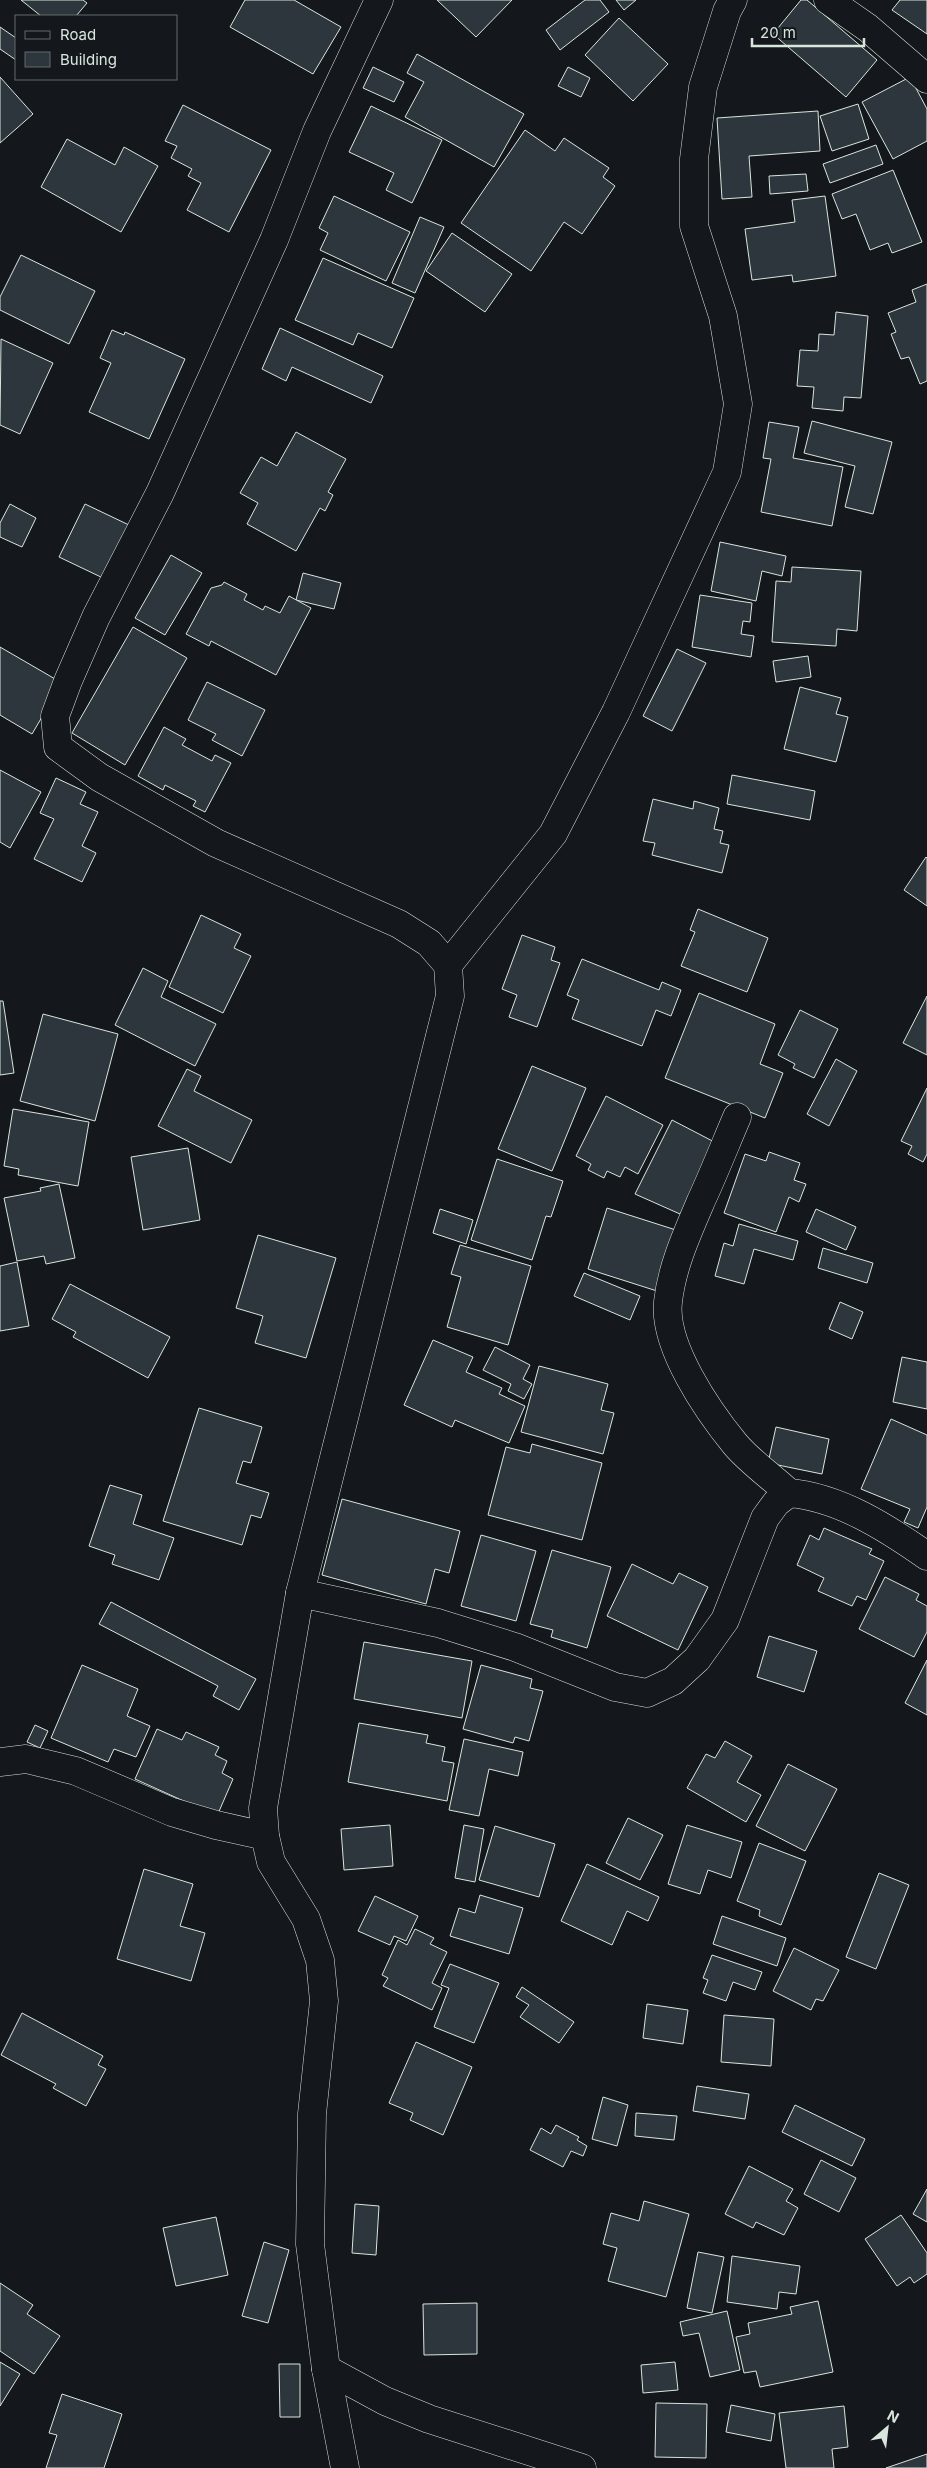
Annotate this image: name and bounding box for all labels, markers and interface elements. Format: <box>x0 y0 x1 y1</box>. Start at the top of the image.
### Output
legend <box>15 15 178 80</box>
scale bar <box>752 15 864 47</box>
text: 20 m <box>760 23 796 42</box>
text: Road <box>60 25 96 44</box>
text: Building <box>60 50 117 69</box>
north arrow <box>862 2403 912 2453</box>
text: N <box>885 2406 902 2426</box>

